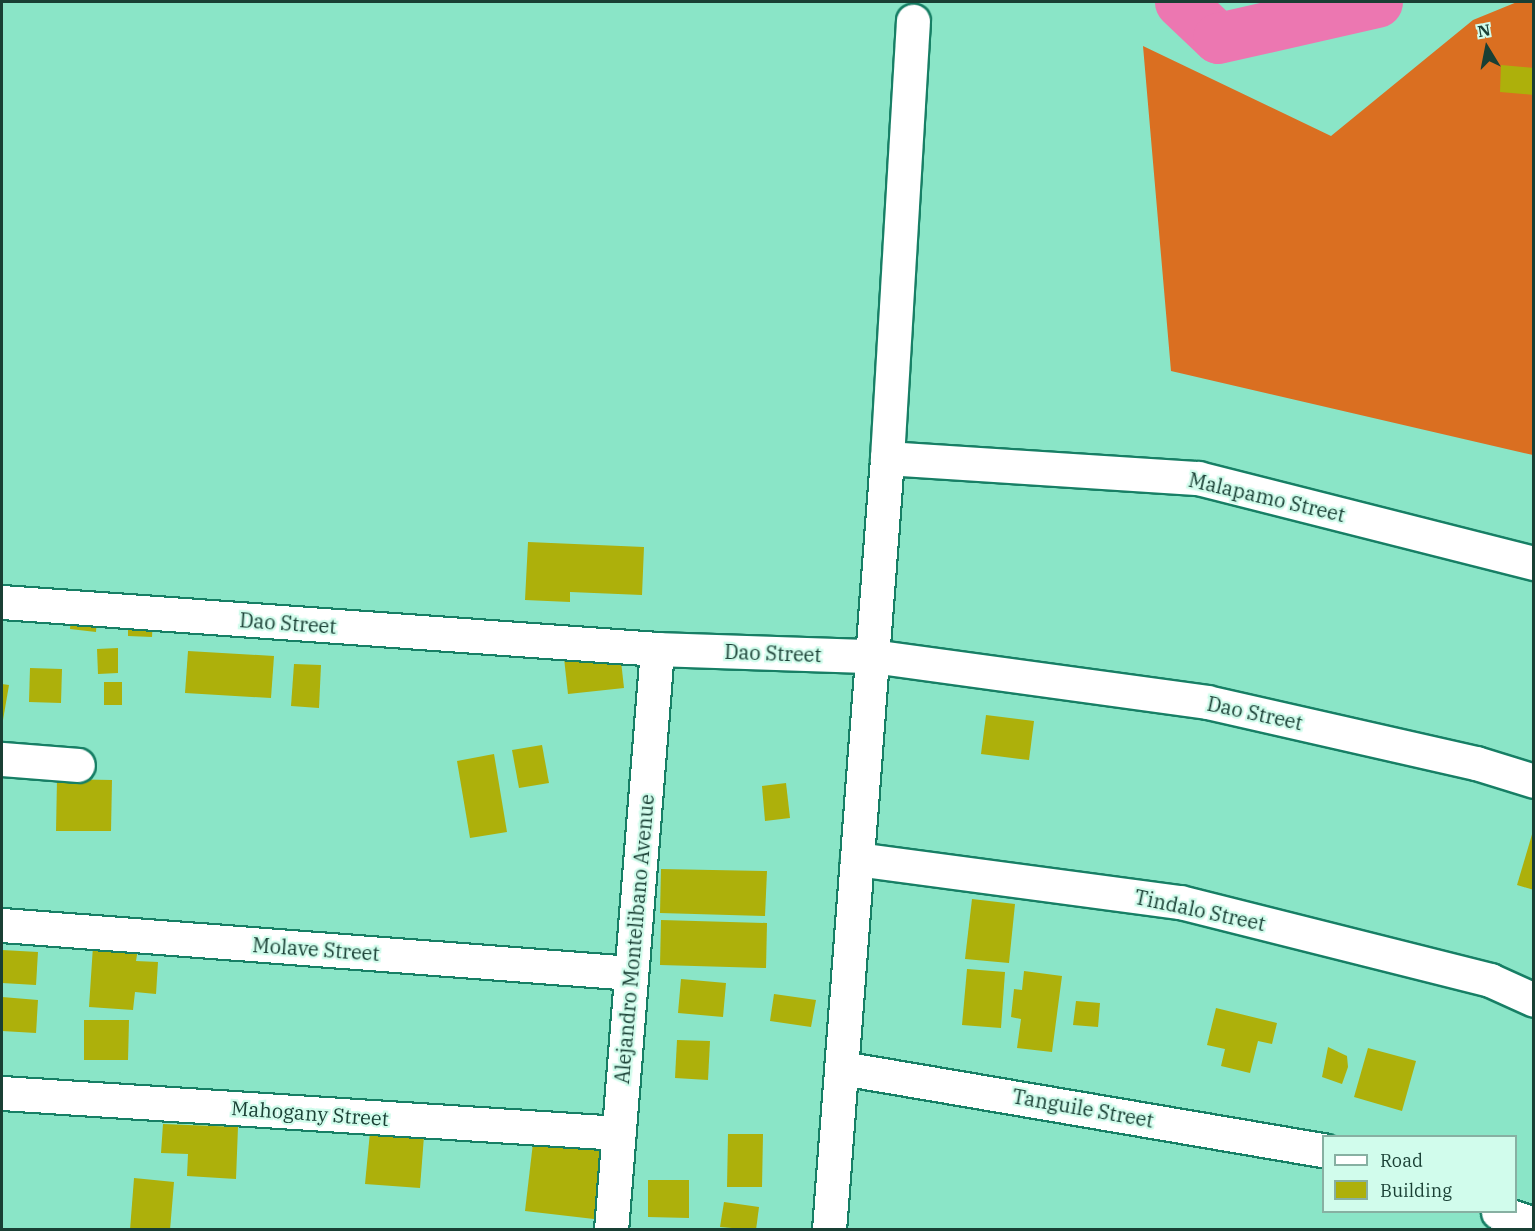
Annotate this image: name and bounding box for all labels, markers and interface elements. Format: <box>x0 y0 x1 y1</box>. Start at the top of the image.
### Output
north arrow <box>1457 18 1517 78</box>
text: N <box>1476 19 1492 41</box>
street label: Malapamo Street <box>1186 467 1348 527</box>
street label: Dao Street <box>239 608 337 638</box>
street label: Dao Street <box>724 639 822 667</box>
street label: Dao Street <box>1205 691 1305 735</box>
street label: Alejandro Montelibano Avenue <box>609 793 659 1085</box>
street label: Tindalo Street <box>1132 884 1268 936</box>
street label: Molave Street <box>252 933 380 965</box>
street label: Tanguile Street <box>1010 1084 1156 1132</box>
street label: Mahogany Street <box>230 1096 390 1130</box>
legend <box>1322 1135 1517 1213</box>
text: Road <box>1380 1149 1423 1172</box>
text: Building <box>1380 1179 1452 1202</box>

